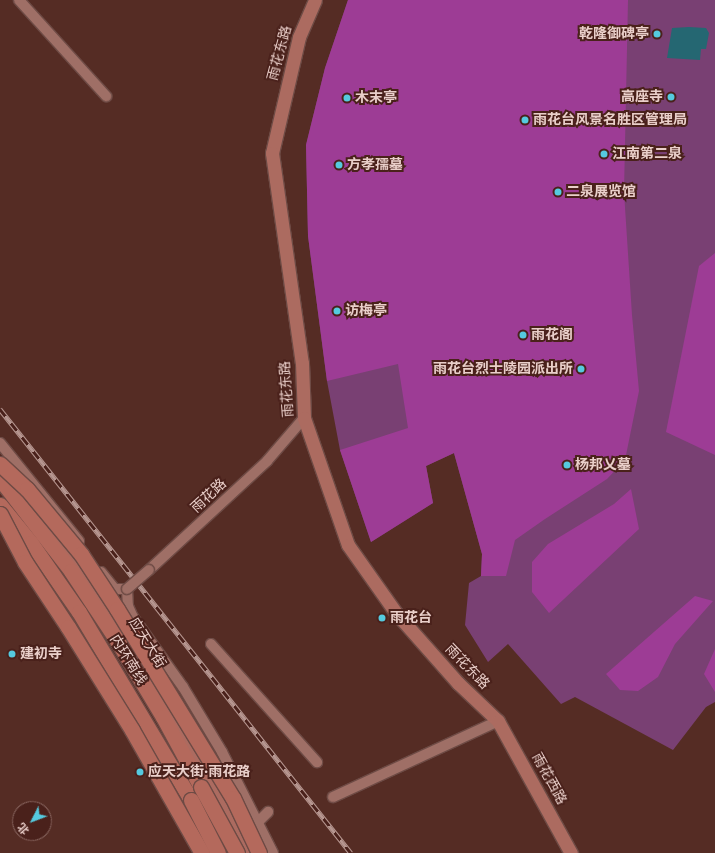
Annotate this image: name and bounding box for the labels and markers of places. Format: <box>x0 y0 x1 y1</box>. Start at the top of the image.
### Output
place label: 乾隆御碑亭 <box>579 26 649 42</box>
marker: 乾隆御碑亭 <box>652 29 662 39</box>
place label: 高座寺 <box>621 89 663 105</box>
place label: 木末亭 <box>355 90 397 106</box>
marker: 高座寺 <box>666 92 676 102</box>
marker: 木末亭 <box>342 93 352 103</box>
place label: 雨花台风景名胜区管理局 <box>533 112 687 128</box>
marker: 雨花台风景名胜区管理局 <box>520 115 530 125</box>
place label: 江南第二泉 <box>612 146 682 162</box>
marker: 江南第二泉 <box>599 149 609 159</box>
place label: 方孝孺墓 <box>347 157 403 173</box>
marker: 方孝孺墓 <box>334 160 344 170</box>
place label: 二泉展览馆 <box>566 184 636 200</box>
marker: 二泉展览馆 <box>553 187 563 197</box>
place label: 访梅亭 <box>345 303 387 319</box>
marker: 访梅亭 <box>332 306 342 316</box>
place label: 雨花阁 <box>531 327 573 343</box>
marker: 雨花阁 <box>518 330 528 340</box>
place label: 雨花台烈士陵园派出所 <box>433 361 573 377</box>
marker: 雨花台烈士陵园派出所 <box>576 364 586 374</box>
place label: 杨邦乂墓 <box>575 457 631 473</box>
marker: 杨邦乂墓 <box>562 460 572 470</box>
place label: 雨花台 <box>390 610 432 626</box>
marker: 雨花台 <box>377 613 387 623</box>
place label: 建初寺 <box>20 646 62 662</box>
marker: 建初寺 <box>7 649 17 659</box>
place label: 应天大街·雨花路 <box>148 764 250 780</box>
marker: 应天大街·雨花路 <box>135 767 145 777</box>

